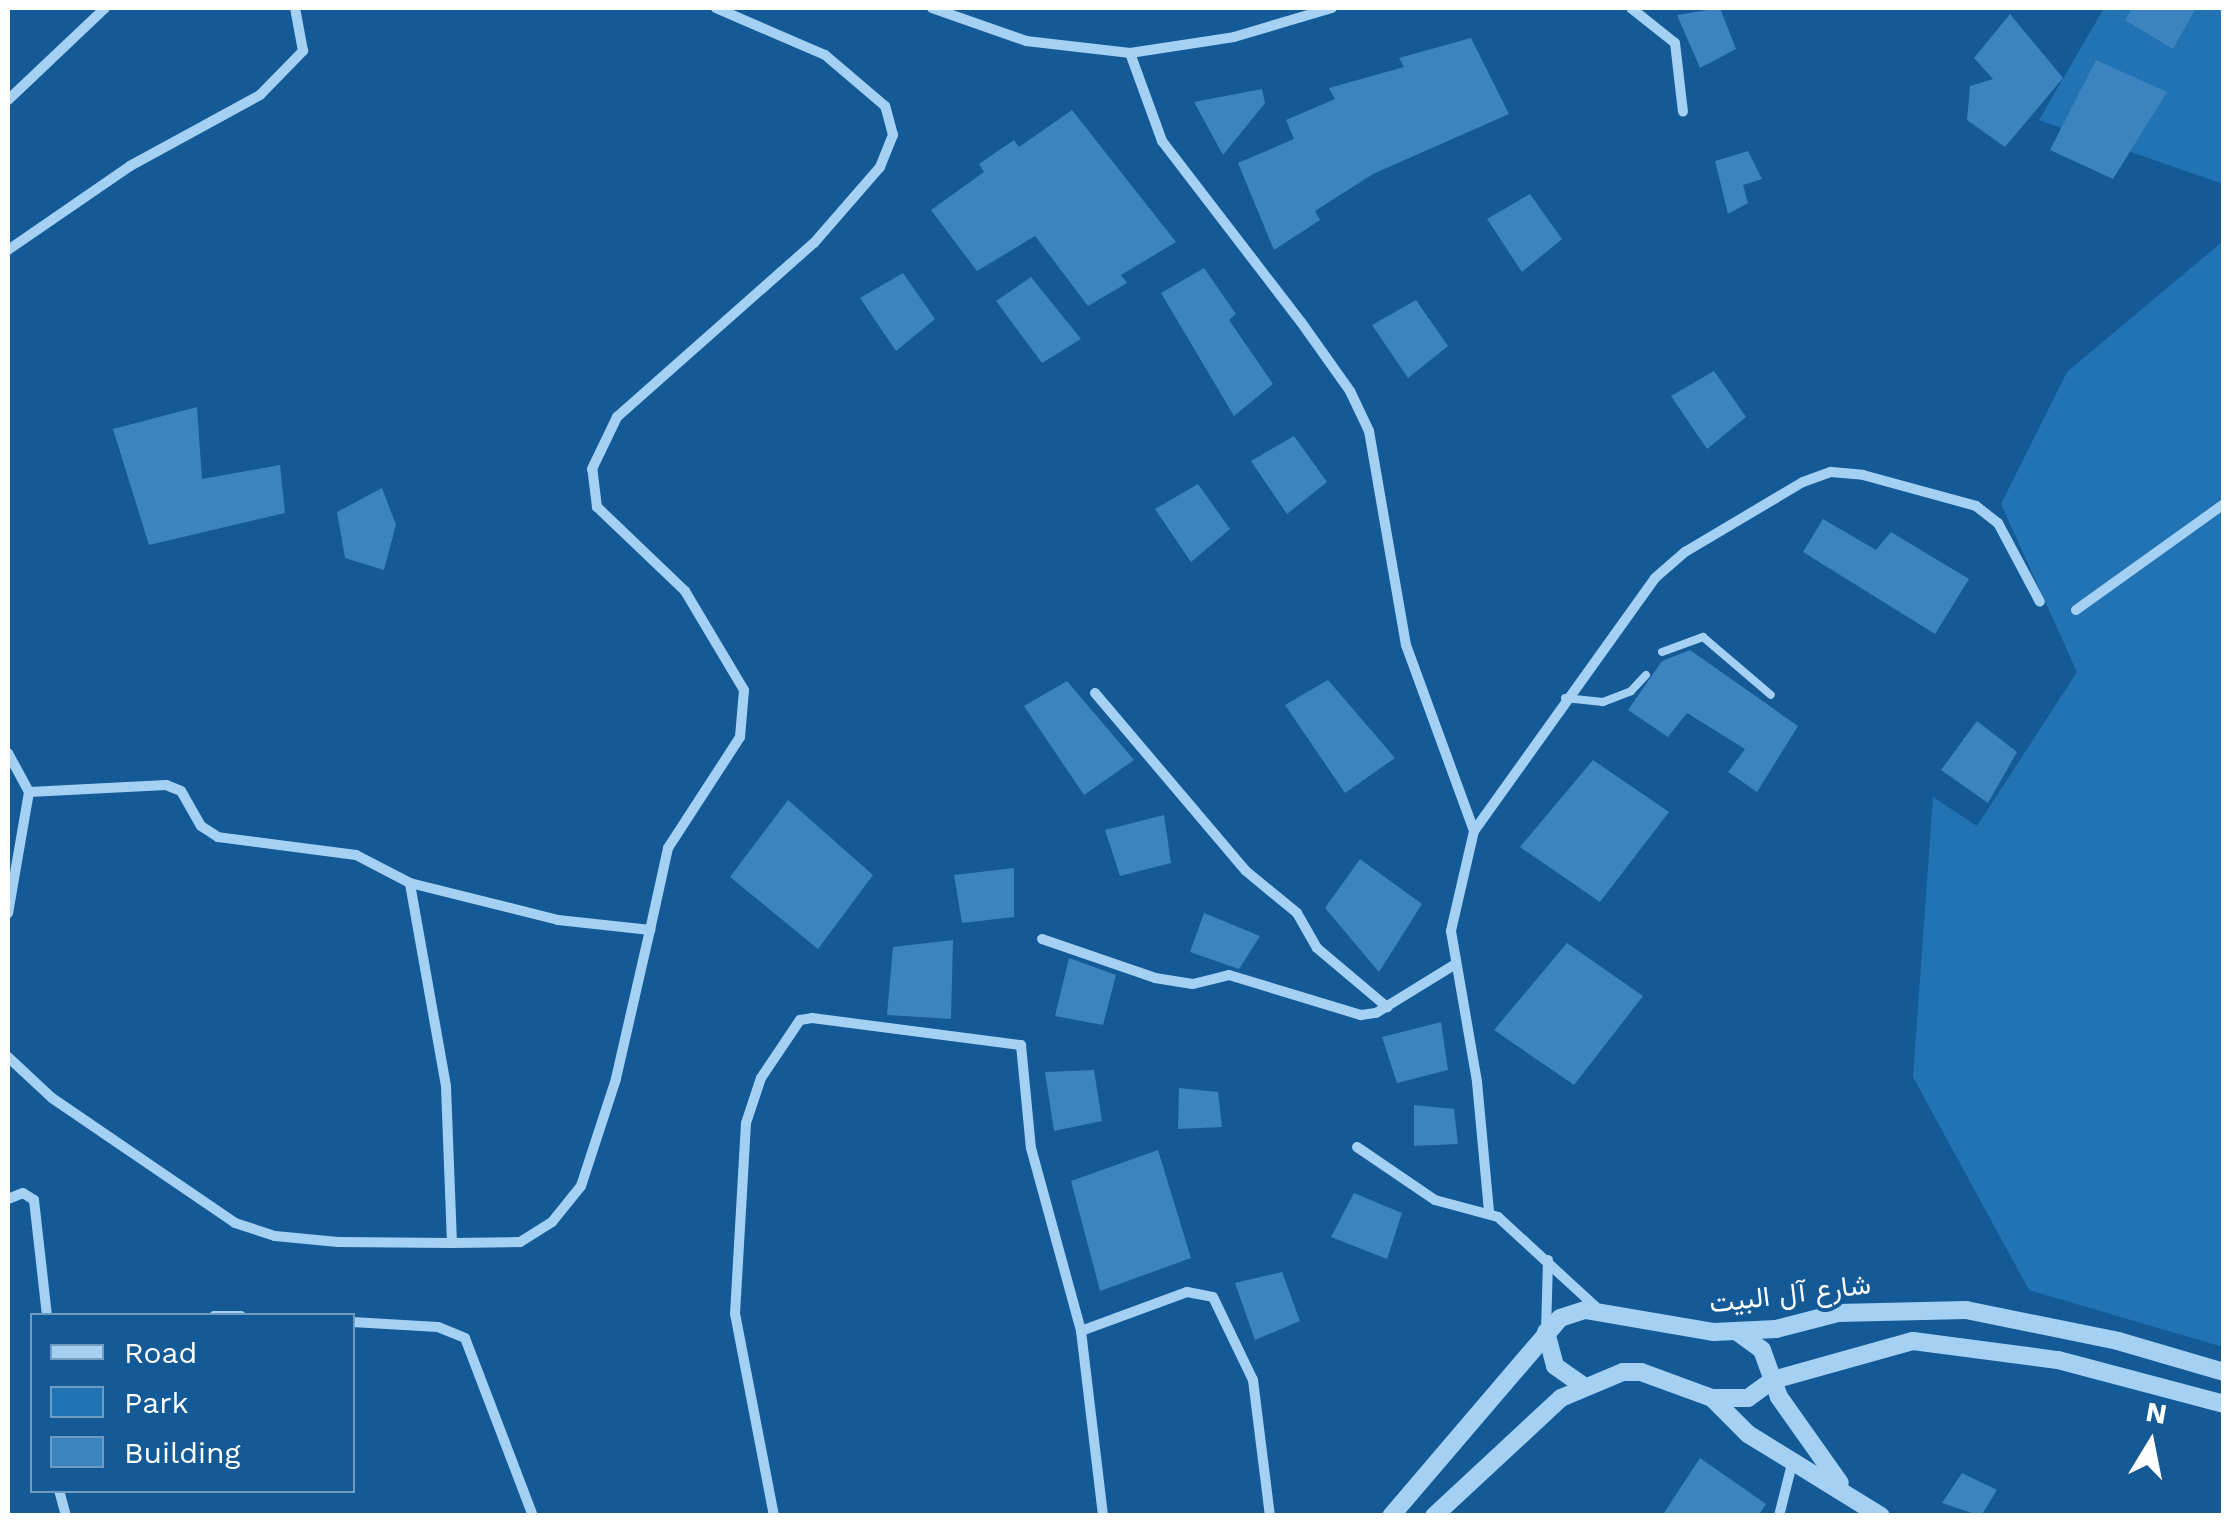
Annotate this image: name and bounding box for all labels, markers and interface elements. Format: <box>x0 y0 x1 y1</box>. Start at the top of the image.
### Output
street label: شارع آل البيت <box>1707 1267 1873 1321</box>
legend <box>30 1313 355 1493</box>
text: Road <box>124 1335 197 1370</box>
text: Park <box>124 1385 189 1420</box>
north arrow <box>2101 1393 2201 1493</box>
text: N <box>2143 1395 2169 1431</box>
text: Building <box>124 1435 241 1470</box>

